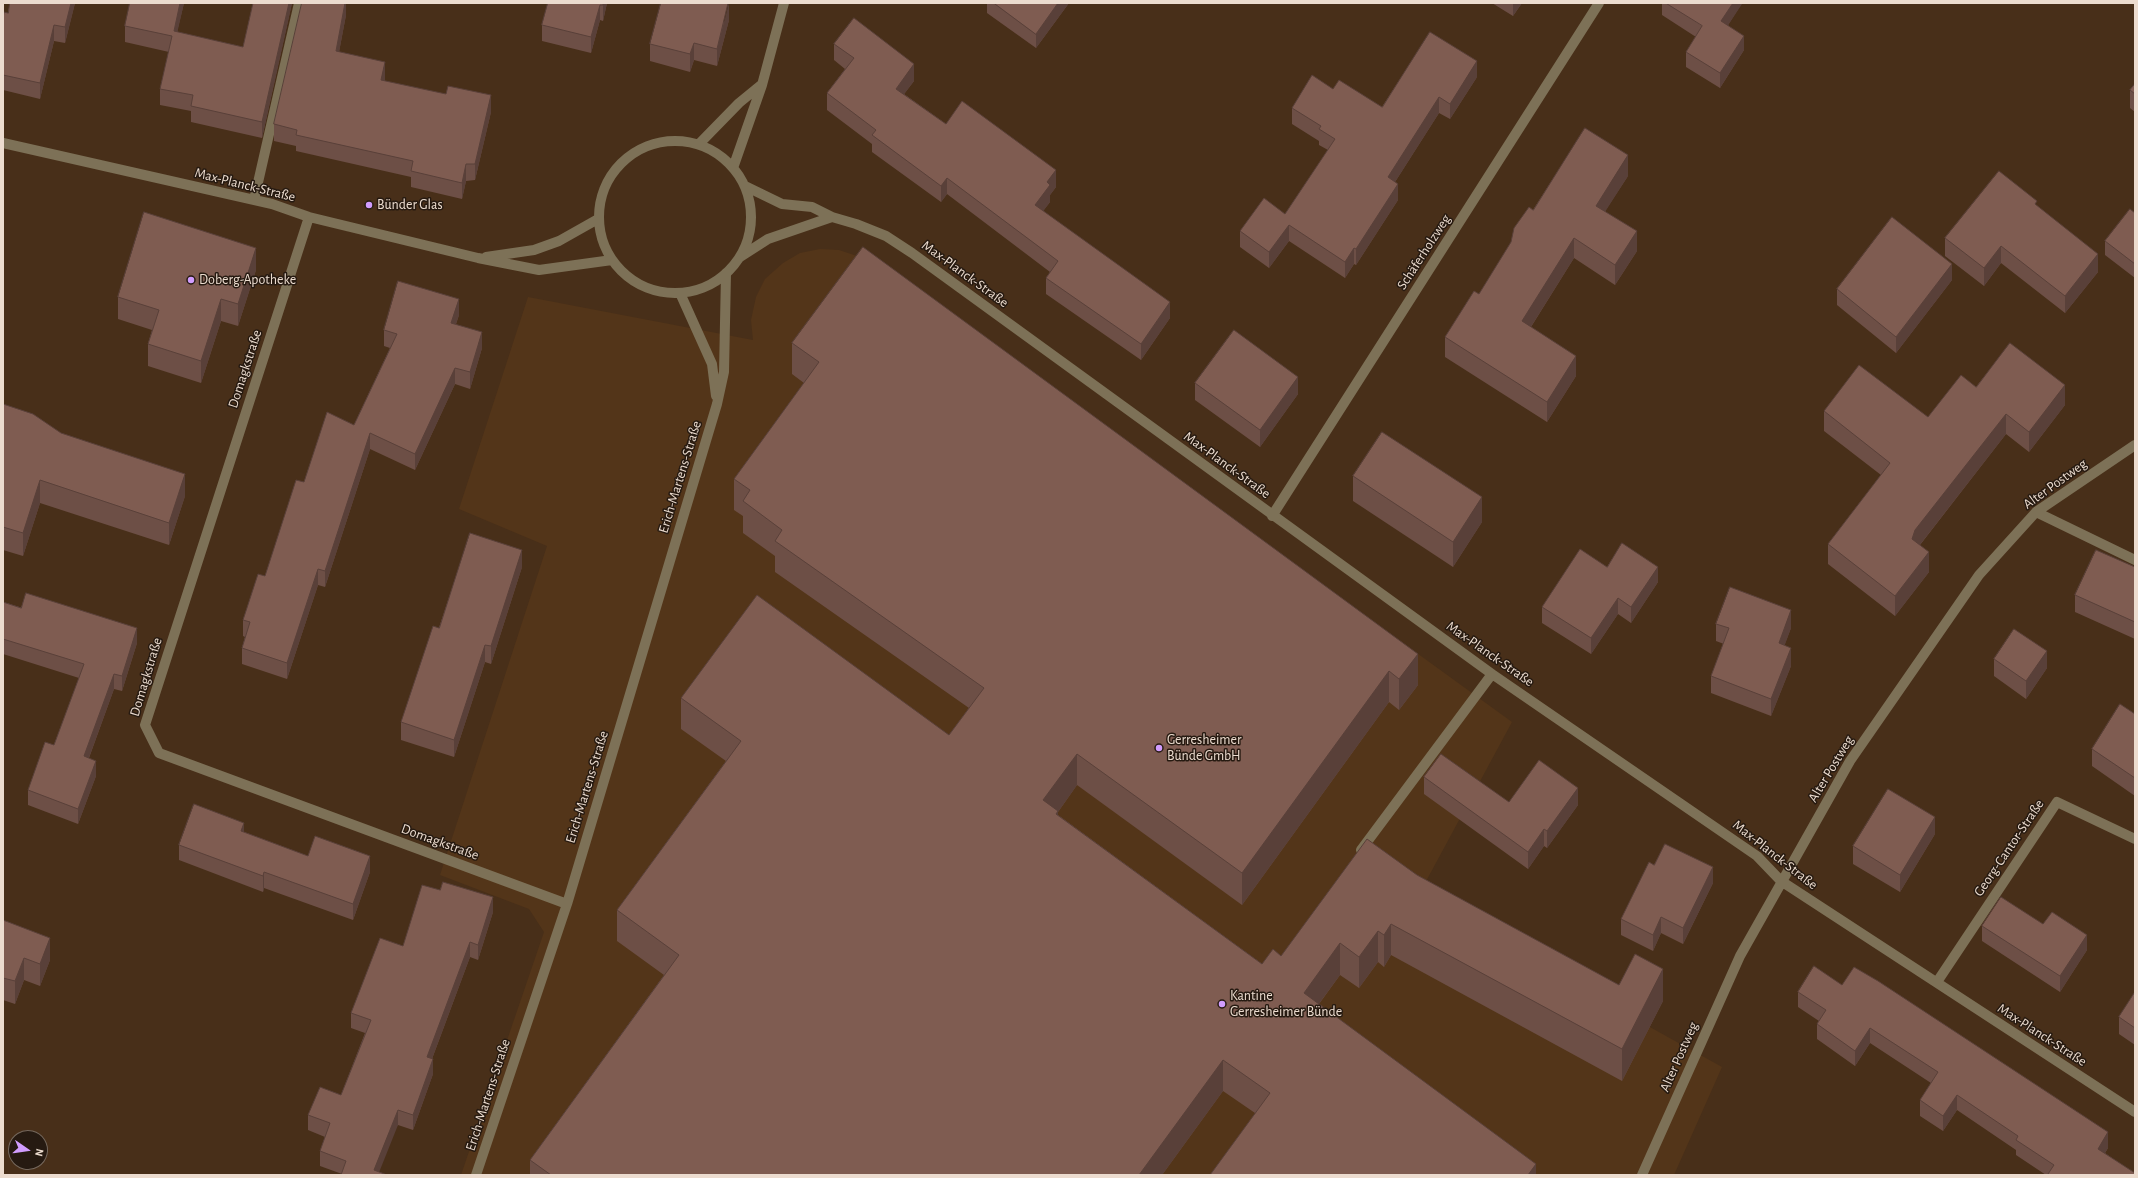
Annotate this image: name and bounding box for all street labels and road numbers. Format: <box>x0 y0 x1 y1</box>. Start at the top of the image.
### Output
street label: Max-Planck-Straße <box>193 164 297 206</box>
street label: Schäferholzweg <box>1394 211 1454 293</box>
street label: Max-Planck-Straße <box>918 237 1012 311</box>
street label: Domagkstraße <box>224 328 266 410</box>
street label: Erich-Martens-Straße <box>655 419 705 535</box>
street label: Max-Planck-Straße <box>1180 428 1274 502</box>
street label: Alter Postweg <box>2020 455 2090 513</box>
street label: Max-Planck-Straße <box>1443 618 1537 690</box>
street label: Domagkstraße <box>126 636 166 718</box>
street label: Erich-Martens-Straße <box>562 729 612 845</box>
street label: Alter Postweg <box>1805 733 1857 805</box>
street label: Georg-Cantor-Straße <box>1970 796 2048 900</box>
street label: Max-Planck-Straße <box>1729 817 1821 893</box>
street label: Domagkstraße <box>399 820 481 864</box>
street label: Max-Planck-Straße <box>1994 1000 2090 1070</box>
street label: Alter Postweg <box>1656 1019 1702 1095</box>
street label: Erich-Martens-Straße <box>462 1037 514 1153</box>

